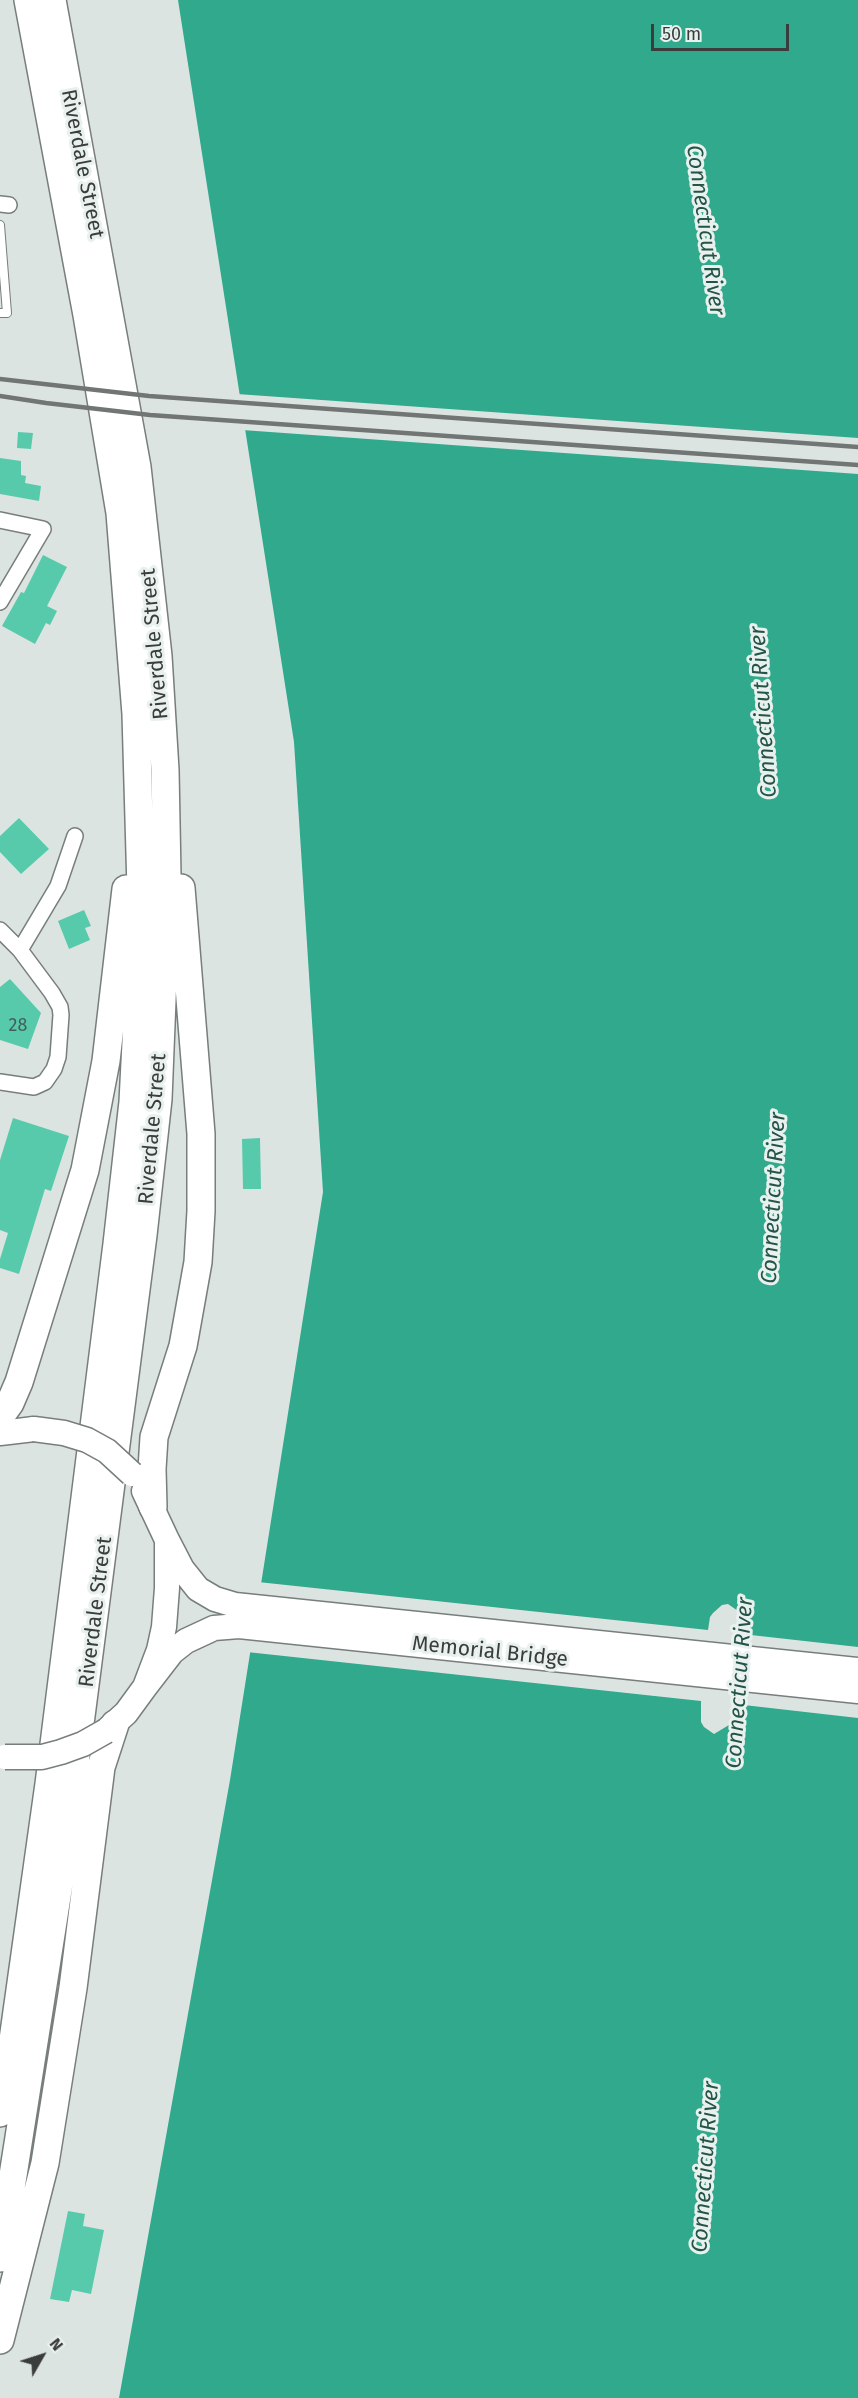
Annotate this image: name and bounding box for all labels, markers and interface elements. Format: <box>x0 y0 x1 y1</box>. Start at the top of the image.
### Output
scale bar <box>654 12 792 50</box>
text: 50 m <box>662 23 701 45</box>
street label: Riverdale Street <box>55 87 109 241</box>
water label: Connecticut River <box>680 143 730 317</box>
street label: Riverdale Street <box>136 567 174 721</box>
water label: Connecticut River <box>745 625 783 799</box>
house number: 28 <box>9 1015 27 1037</box>
street label: Riverdale Street <box>134 1052 172 1206</box>
water label: Connecticut River <box>756 1112 792 1284</box>
street label: Riverdale Street <box>74 1535 118 1689</box>
water label: Connecticut River <box>721 1596 759 1770</box>
street label: Memorial Bridge <box>411 1631 569 1673</box>
water label: Connecticut River <box>687 2080 725 2254</box>
north arrow <box>12 2326 72 2386</box>
text: N <box>46 2334 67 2354</box>

